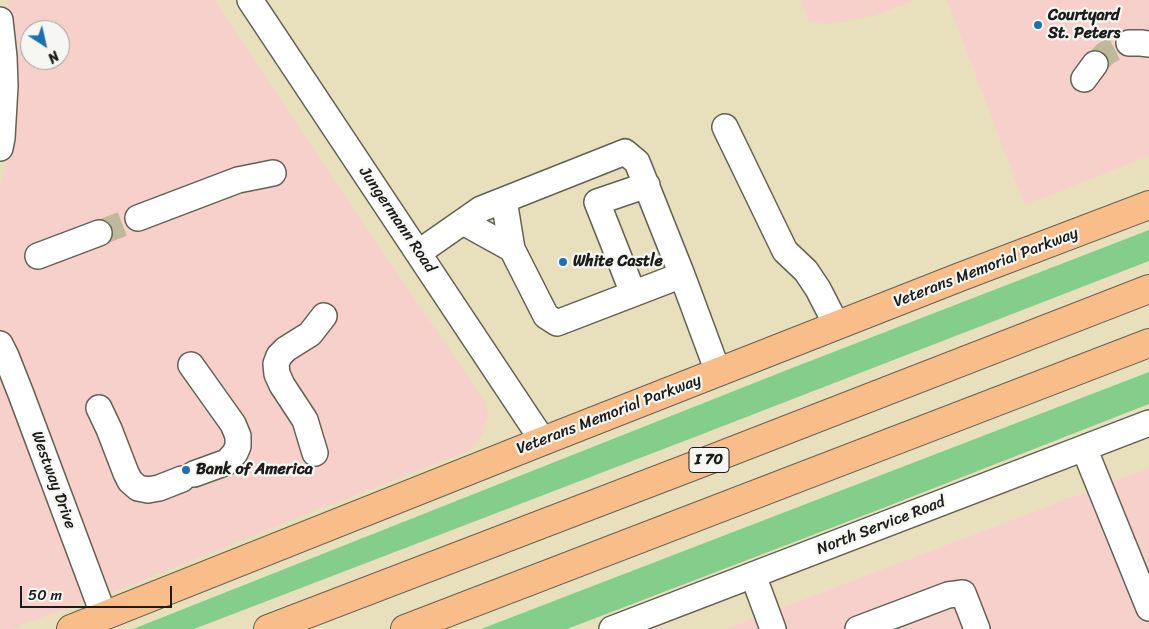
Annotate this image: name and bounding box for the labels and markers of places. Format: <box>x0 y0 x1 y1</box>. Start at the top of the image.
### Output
place label: Courtyard St. Peters <box>1048 6 1120 44</box>
marker: Courtyard St. Peters <box>1032 19 1044 31</box>
place label: White Castle <box>573 252 663 272</box>
marker: White Castle <box>557 256 569 268</box>
place label: Bank of America <box>196 460 313 480</box>
marker: Bank of America <box>180 464 192 476</box>

